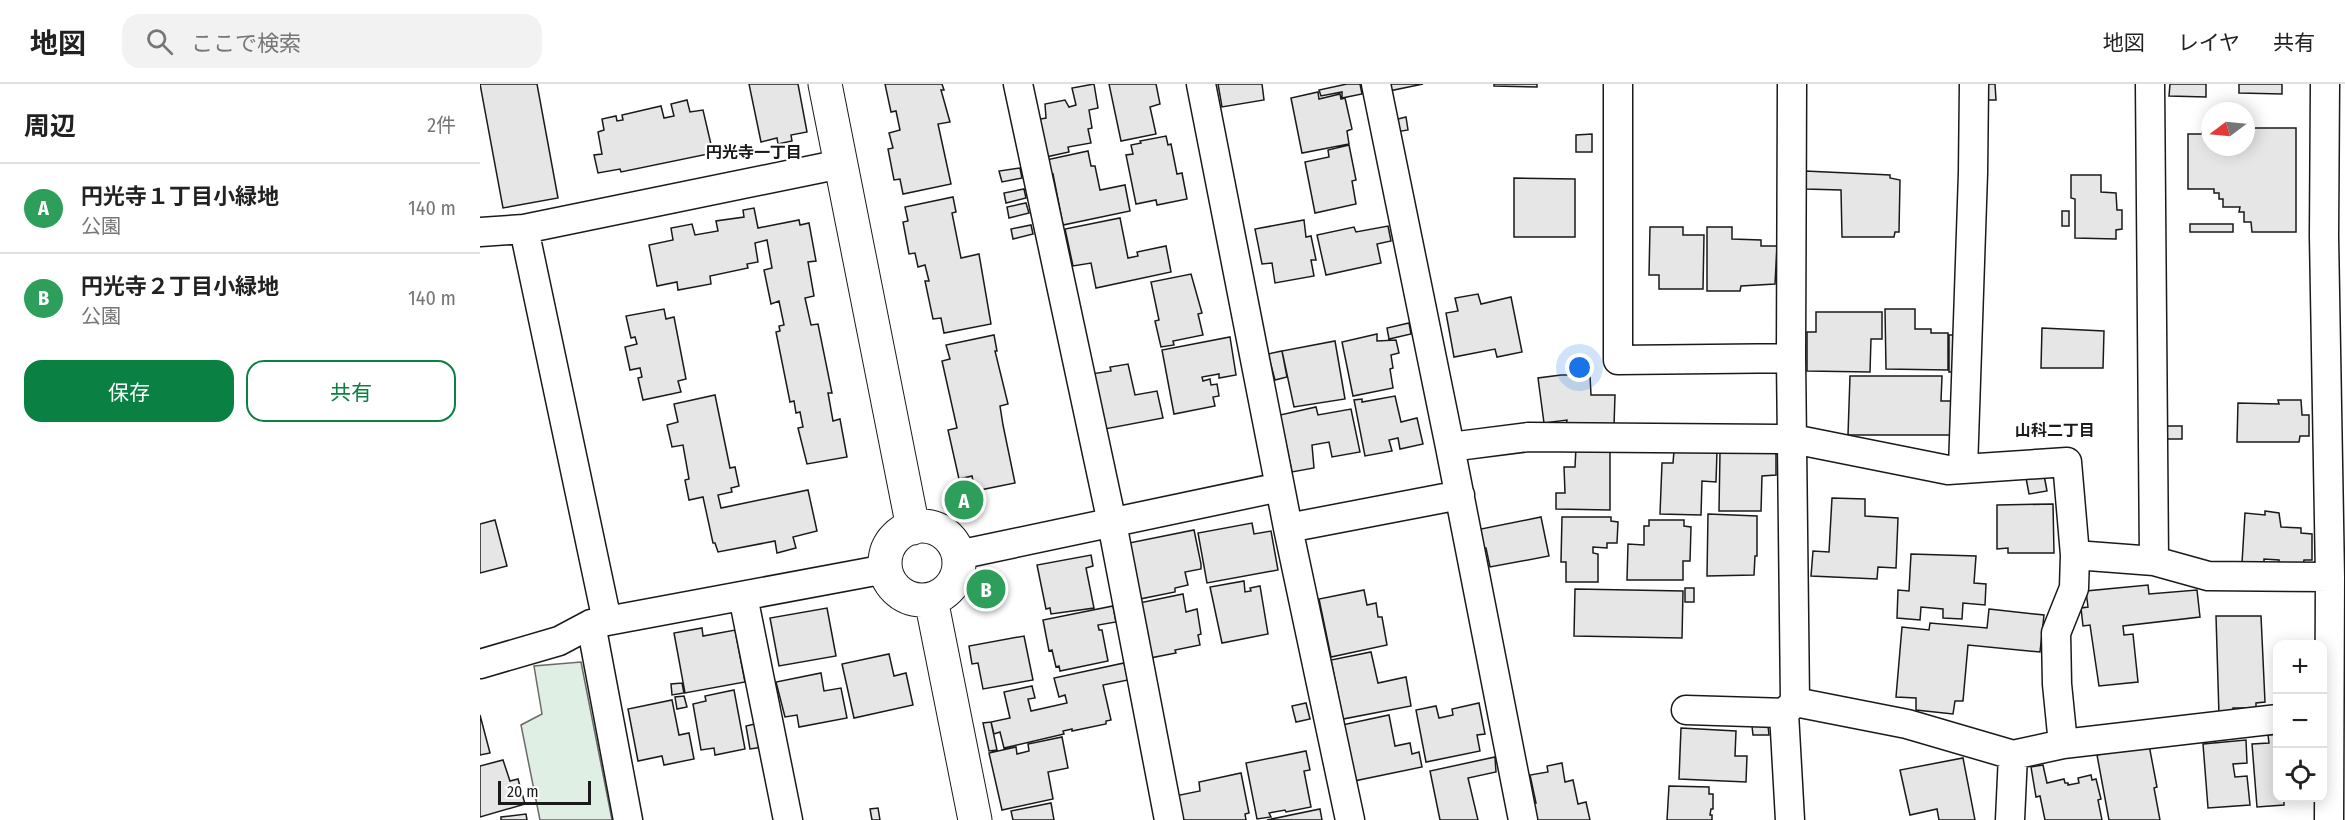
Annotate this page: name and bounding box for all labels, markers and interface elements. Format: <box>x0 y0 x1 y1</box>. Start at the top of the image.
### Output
search box <box>122 14 542 68</box>
icon: search <box>143 25 176 58</box>
text: 地図 <box>30 27 86 60</box>
text: ここで検索 <box>191 30 301 57</box>
text: 地図 <box>2103 30 2145 56</box>
text: レイヤ <box>2178 30 2240 56</box>
text: 共有 <box>2273 30 2315 56</box>
north arrow <box>2201 102 2255 156</box>
text: 周辺 <box>24 111 76 142</box>
text: 2件 <box>427 113 456 137</box>
district label: 円光寺一丁目 <box>706 143 802 162</box>
text: 円光寺１丁目小緑地 <box>81 183 279 210</box>
text: A <box>38 196 49 220</box>
text: 140 m <box>408 196 456 220</box>
text: 公園 <box>81 214 121 238</box>
text: 円光寺２丁目小緑地 <box>81 273 279 300</box>
text: B <box>38 286 49 310</box>
text: 140 m <box>408 286 456 310</box>
text: 公園 <box>81 304 121 328</box>
your location <box>1565 353 1594 382</box>
button: 保存 <box>24 360 234 422</box>
button: 共有 <box>246 360 456 422</box>
district label: 山科二丁目 <box>2015 421 2095 440</box>
pin: A <box>944 478 984 522</box>
pin: B <box>966 566 1006 612</box>
map controls <box>2273 640 2327 802</box>
button: + <box>2273 640 2327 694</box>
button: − <box>2273 694 2327 748</box>
button: locate <box>2273 748 2327 802</box>
scale bar <box>498 778 591 806</box>
text: 20 m <box>507 782 538 801</box>

